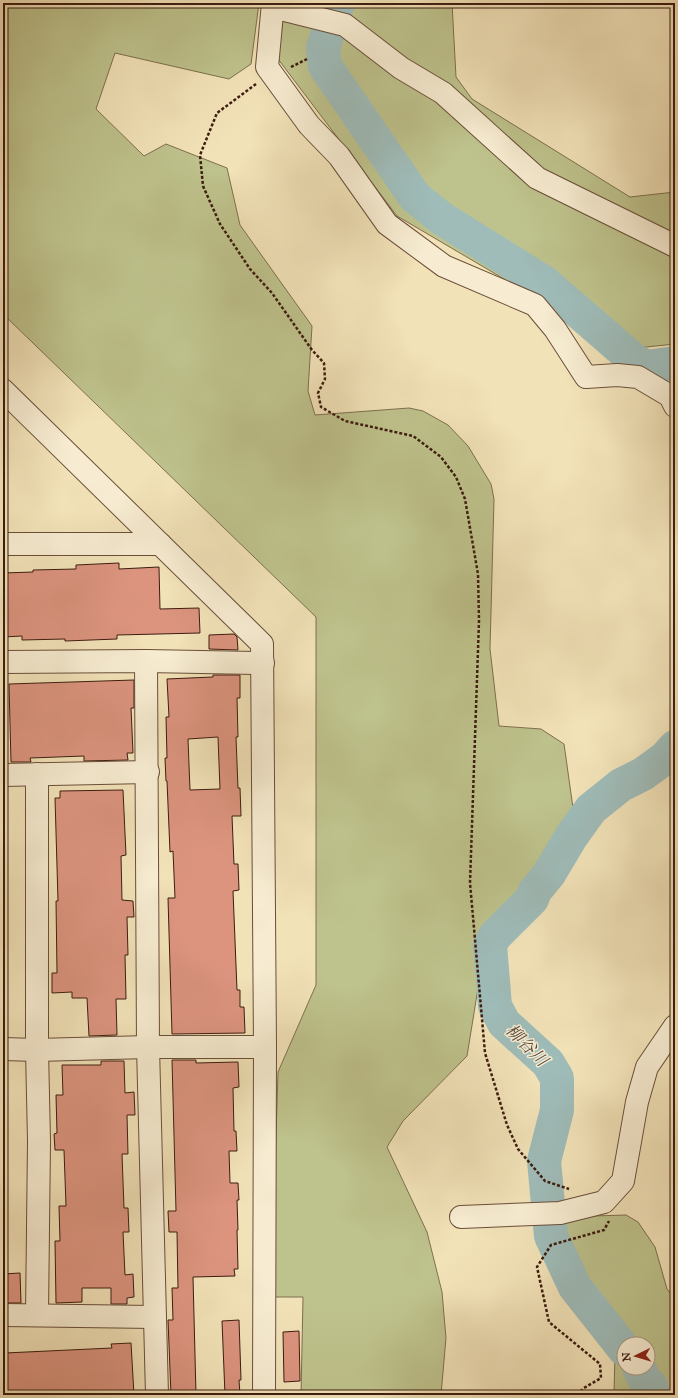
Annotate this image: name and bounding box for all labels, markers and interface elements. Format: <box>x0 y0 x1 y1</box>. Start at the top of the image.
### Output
water label: 柳谷川 <box>501 1020 554 1072</box>
north arrow <box>616 1336 656 1376</box>
text: N <box>620 1351 633 1362</box>

